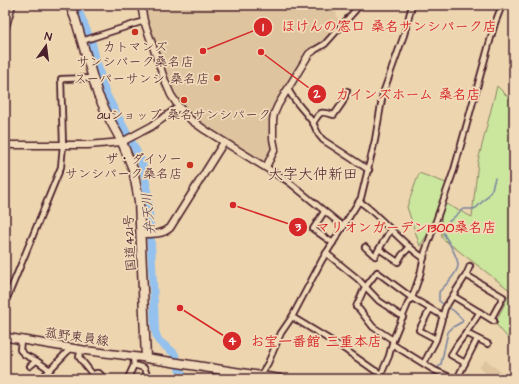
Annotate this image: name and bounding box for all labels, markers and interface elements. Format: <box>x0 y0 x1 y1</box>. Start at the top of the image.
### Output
callout: ほけんの窓口 桑名サンシパーク店 <box>253 14 505 40</box>
text: ほけんの窓口 桑名サンシパーク店 <box>281 17 497 37</box>
text: 1 <box>262 19 264 36</box>
north arrow <box>26 26 66 66</box>
marker: カトマンズ サンシパーク桑名店 <box>130 27 140 37</box>
text: N <box>43 29 54 45</box>
place label: カトマンズ サンシパーク桑名店 <box>76 38 194 71</box>
place label: スーパーサンシ 桑名店 <box>74 70 209 88</box>
marker: スーパーサンシ 桑名店 <box>212 73 222 83</box>
callout: カインズホーム 桑名店 <box>307 81 489 107</box>
text: カインズホーム 桑名店 <box>335 85 481 105</box>
text: 2 <box>313 86 321 103</box>
marker: auショップ 桑名サンシパーク <box>179 95 189 105</box>
place label: auショップ 桑名サンシパーク <box>97 106 271 124</box>
place label: ザ・ダイソー サンシパーク桑名店 <box>65 150 182 183</box>
marker: ザ・ダイソー サンシパーク桑名店 <box>185 160 195 170</box>
district label: 大字大仲新田 <box>268 164 358 185</box>
water label: 弁天川 <box>137 192 161 236</box>
street label: 国道421号 <box>120 214 140 272</box>
callout: マリオンガーデン1300桑名店 <box>288 214 504 240</box>
text: マリオンガーデン1300桑名店 <box>316 218 496 238</box>
text: 3 <box>294 219 302 236</box>
street label: 菰野東員線 <box>43 324 111 351</box>
callout: お宝一番館 三重本店 <box>222 328 389 354</box>
text: お宝一番館 三重本店 <box>250 332 382 352</box>
text: 4 <box>228 333 237 350</box>

